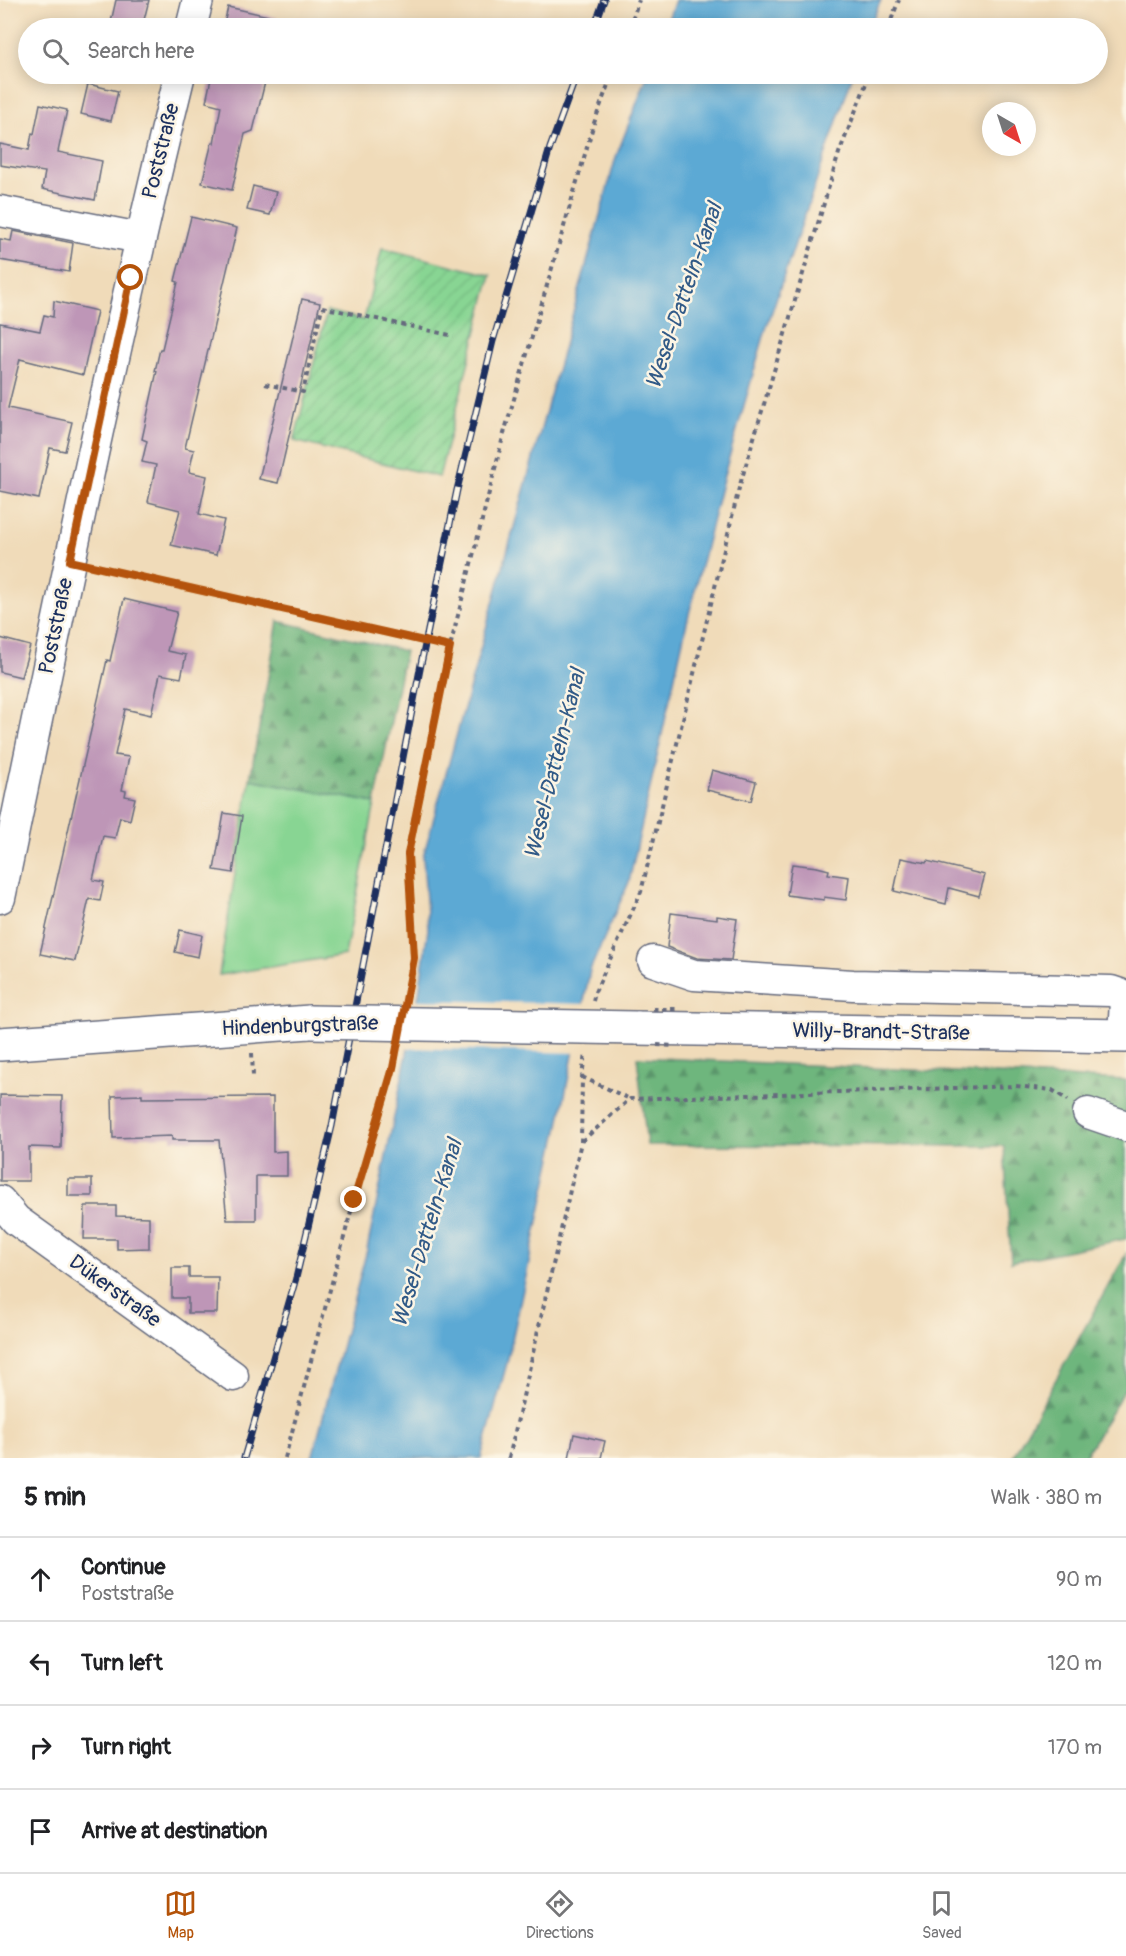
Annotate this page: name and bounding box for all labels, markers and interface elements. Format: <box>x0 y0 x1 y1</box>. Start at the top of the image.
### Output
search box <box>18 18 1108 84</box>
icon: search <box>39 35 72 68</box>
text: Search here <box>87 37 194 65</box>
street label: Poststraße <box>136 100 186 202</box>
north arrow <box>982 102 1036 156</box>
water label: Wesel-Datteln-Kanal <box>639 197 730 393</box>
route start <box>117 264 143 290</box>
street label: Poststraße <box>33 575 79 677</box>
water label: Wesel-Datteln-Kanal <box>518 663 593 862</box>
street label: Hindenburgstraße <box>221 1010 380 1042</box>
street label: Willy-Brandt-Straße <box>792 1017 971 1047</box>
water label: Wesel-Datteln-Kanal <box>385 1133 470 1330</box>
route end <box>340 1186 366 1212</box>
street label: Dükerstraße <box>64 1248 167 1334</box>
text: 5 min <box>24 1481 86 1513</box>
text: Walk · 380 m <box>990 1485 1102 1510</box>
text: Continue <box>81 1553 165 1581</box>
icon: ahead <box>24 1563 57 1596</box>
text: 90 m <box>1056 1567 1102 1592</box>
text: Poststraße <box>81 1581 174 1606</box>
icon: left <box>24 1647 57 1680</box>
text: Turn left <box>81 1649 163 1677</box>
text: 120 m <box>1047 1651 1102 1676</box>
icon: right <box>24 1731 57 1764</box>
text: Turn right <box>81 1733 171 1761</box>
text: 170 m <box>1048 1735 1102 1760</box>
icon: arrive <box>24 1815 57 1848</box>
text: Arrive at destination <box>81 1817 267 1845</box>
tab: Map <box>164 1887 197 1943</box>
tab: Directions <box>526 1887 594 1943</box>
tab: Saved <box>922 1887 962 1943</box>

